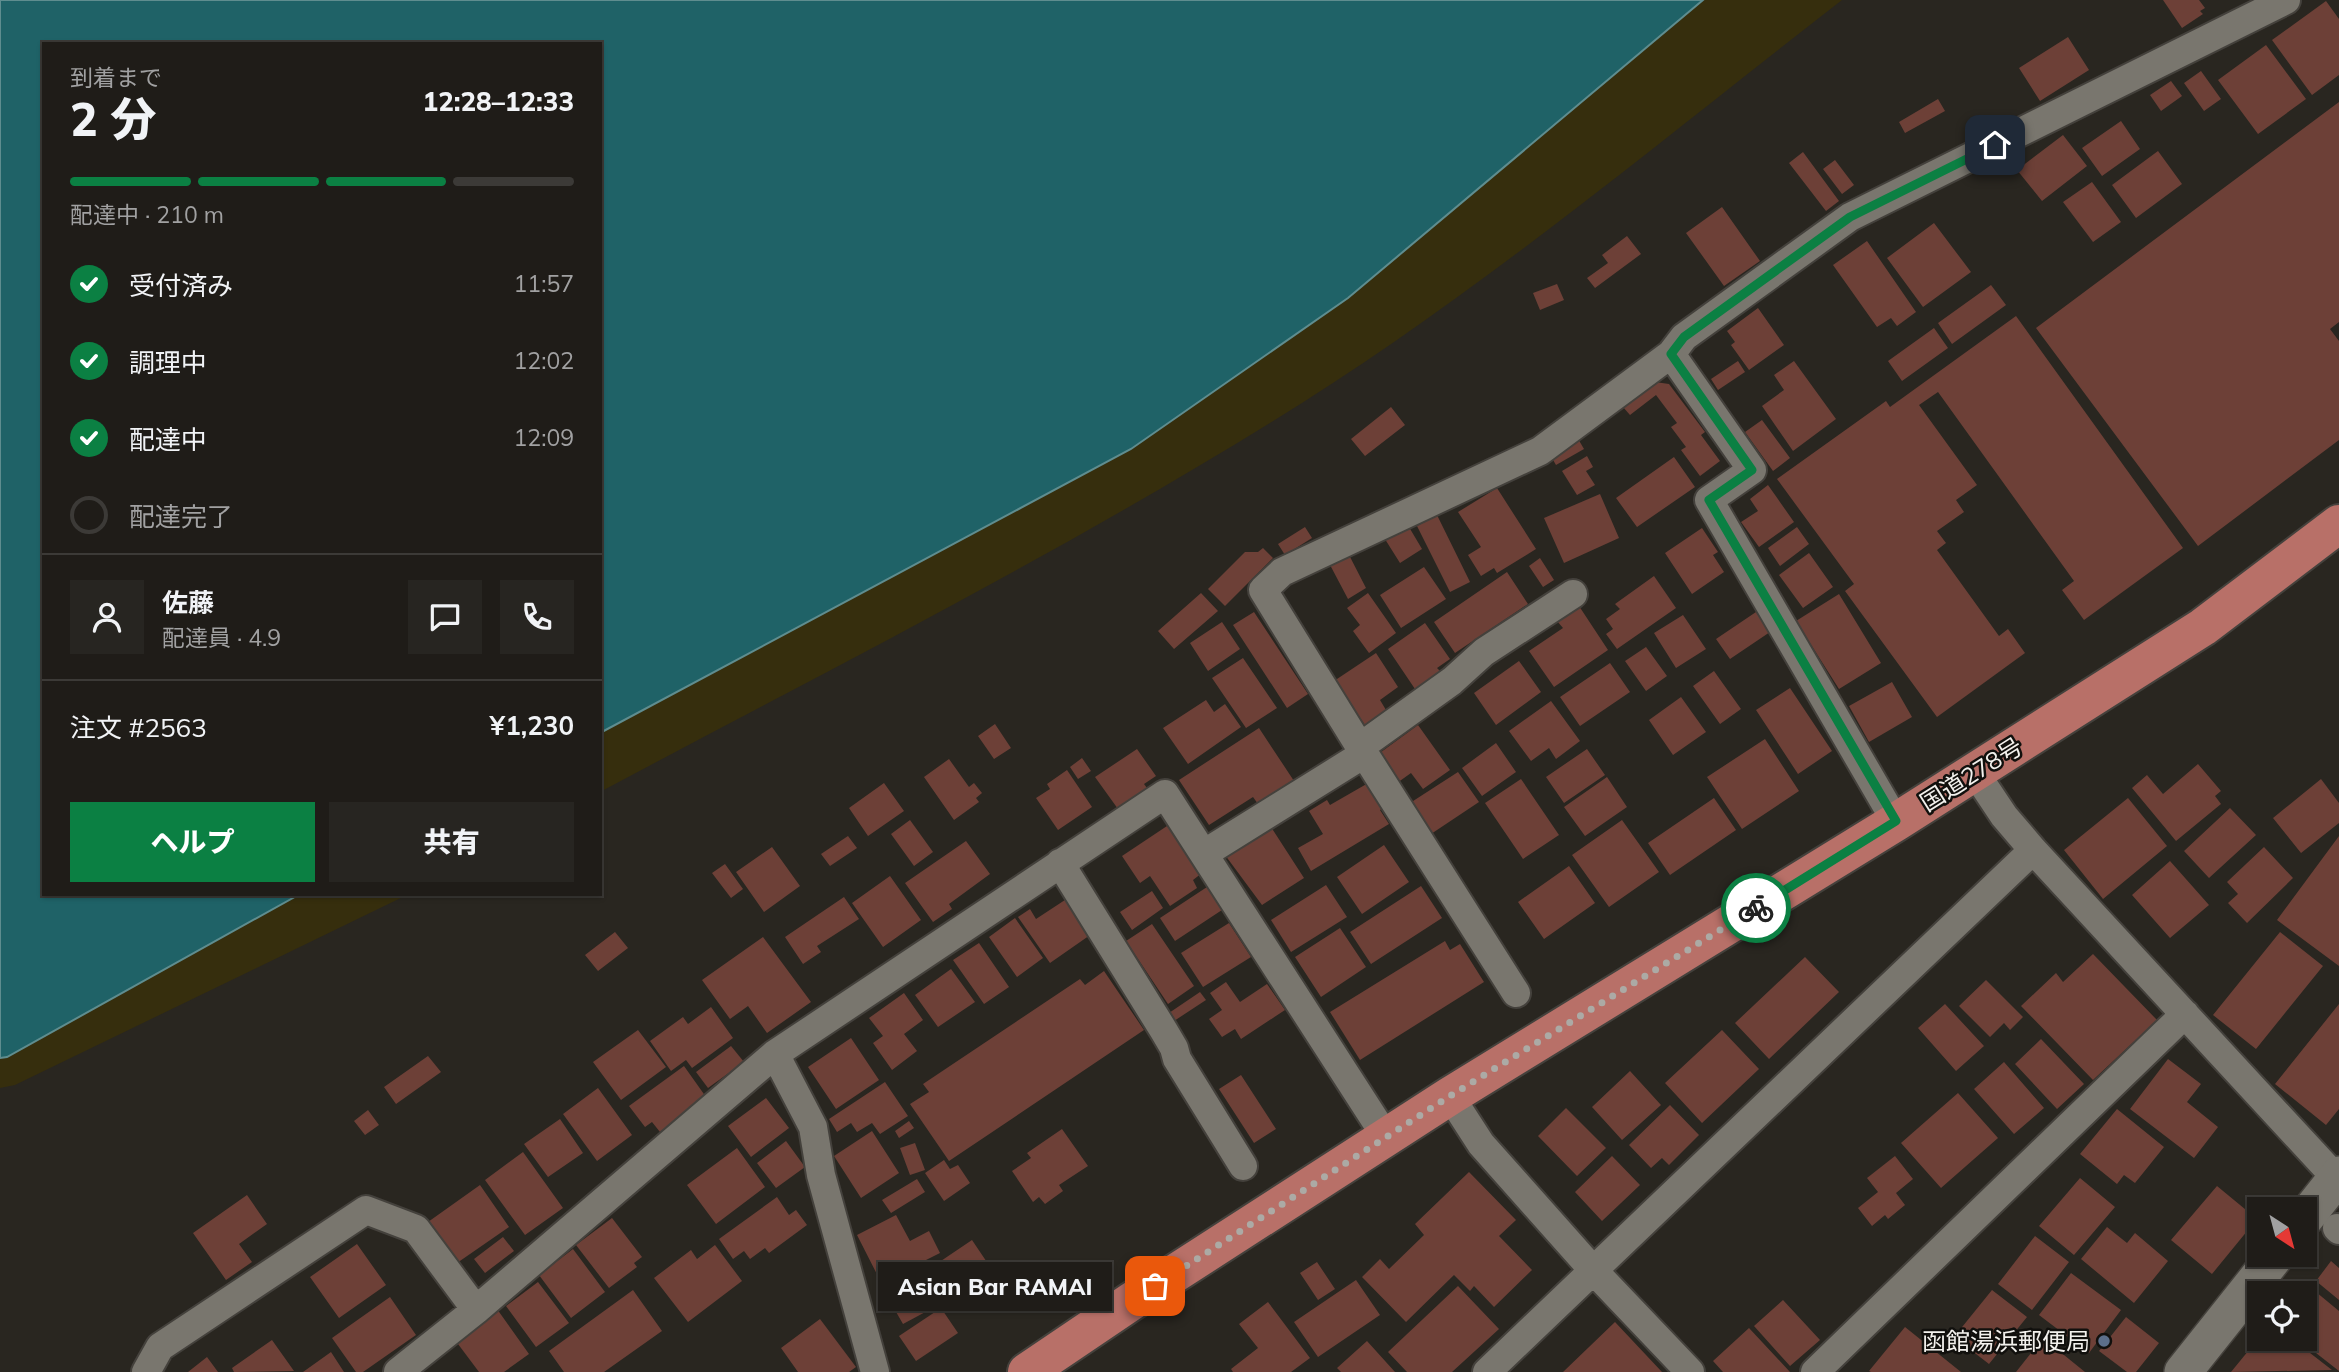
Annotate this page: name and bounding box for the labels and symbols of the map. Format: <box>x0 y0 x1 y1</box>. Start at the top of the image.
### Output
pin <box>1965 115 2025 175</box>
street label: 国道278号 <box>1914 731 2028 817</box>
courier <box>1721 873 1791 943</box>
north arrow <box>2247 1197 2317 1267</box>
pin <box>1125 1256 1185 1316</box>
callout: Asian Bar RAMAI <box>878 1262 1113 1310</box>
place label: 函館湯浜郵便局 <box>1922 1326 2090 1356</box>
marker: 函館湯浜郵便局 <box>2096 1333 2112 1349</box>

